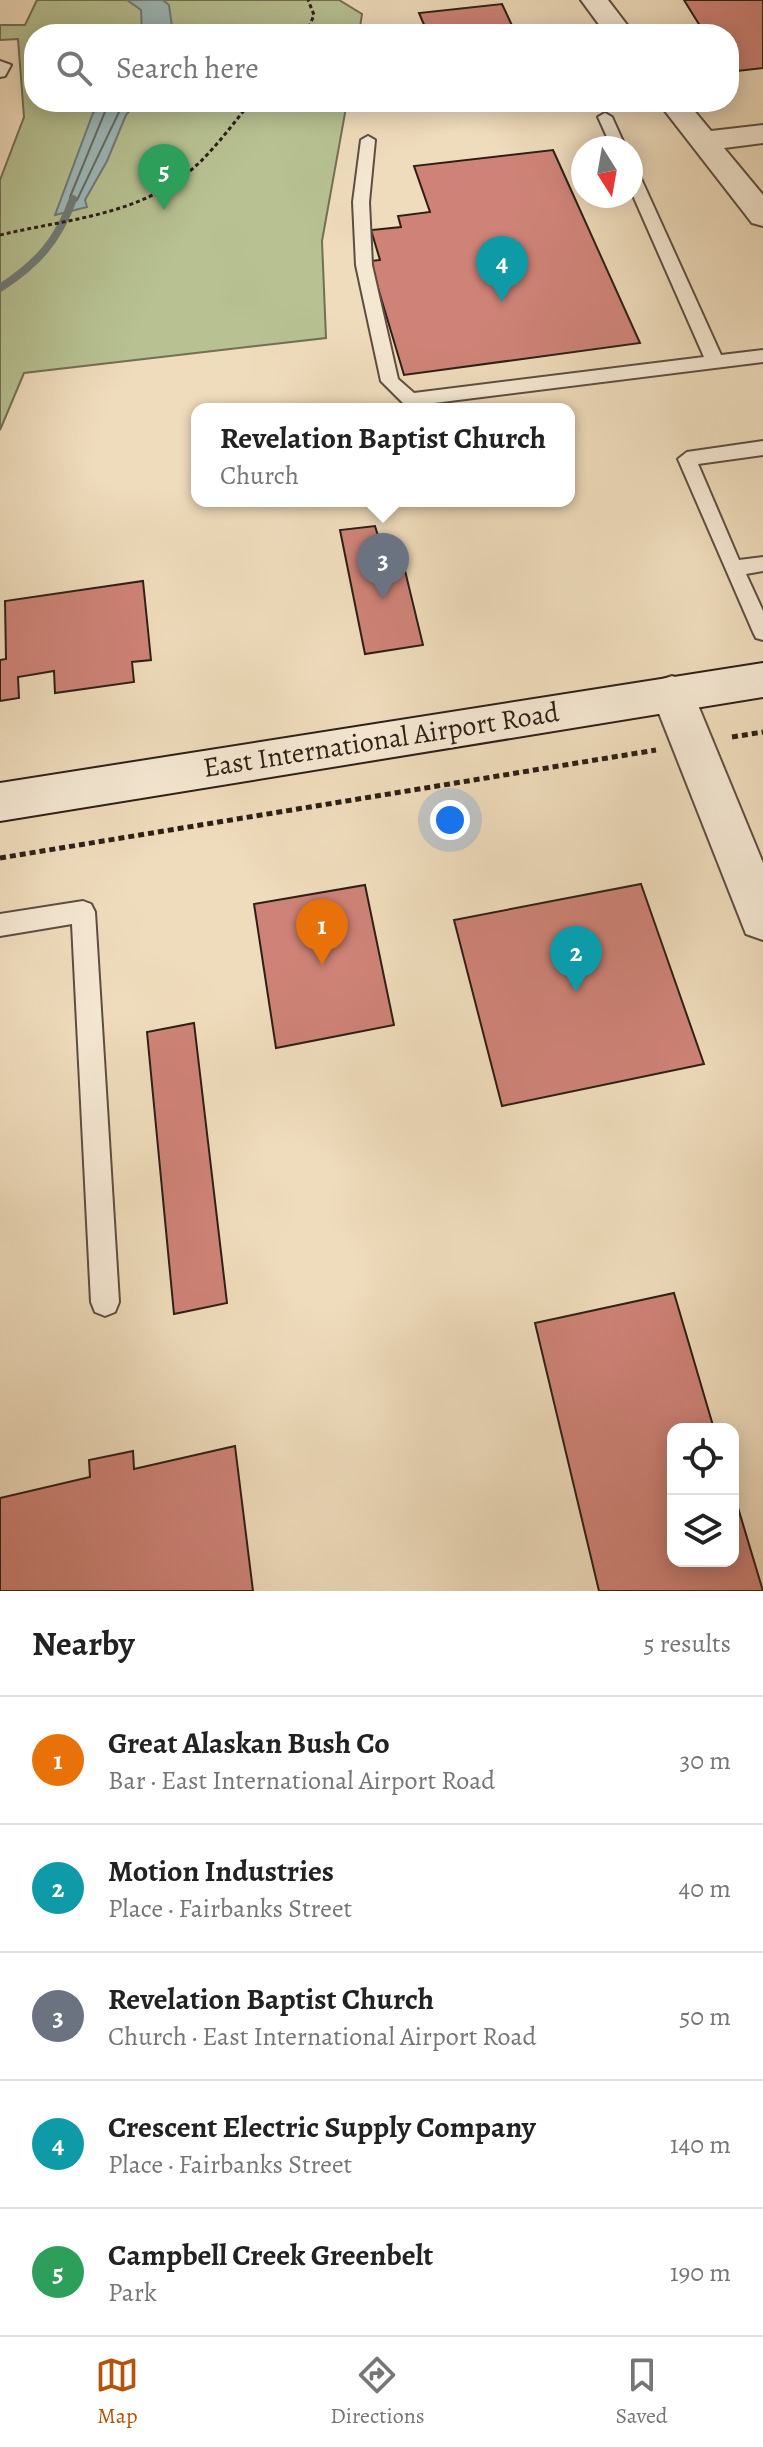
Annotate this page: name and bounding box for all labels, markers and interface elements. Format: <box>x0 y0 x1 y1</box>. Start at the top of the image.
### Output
search box <box>24 24 739 112</box>
icon: search <box>52 46 96 90</box>
text: Search here <box>116 48 259 88</box>
north arrow <box>571 136 643 208</box>
pin: 5 <box>138 144 190 210</box>
pin: 4 <box>476 236 528 302</box>
popup <box>191 403 575 507</box>
text: Revelation Baptist Church <box>220 418 546 458</box>
text: Church <box>220 458 299 493</box>
pin: 3 <box>357 533 409 599</box>
street label: East International Airport Road <box>200 693 563 787</box>
your location <box>430 800 470 840</box>
pin: 1 <box>296 899 348 965</box>
pin: 2 <box>550 926 602 992</box>
map controls <box>667 1423 739 1567</box>
button: locate <box>667 1423 739 1495</box>
button: layers <box>667 1495 739 1567</box>
text: Nearby <box>32 1620 135 1667</box>
text: 5 results <box>643 1626 731 1661</box>
text: Great Alaskan Bush Co <box>108 1723 390 1763</box>
text: 1 <box>53 1743 63 1778</box>
text: 30 m <box>680 1743 731 1778</box>
text: Bar · East International Airport Road <box>108 1763 495 1798</box>
text: Motion Industries <box>108 1851 334 1891</box>
text: 2 <box>52 1871 64 1906</box>
text: 40 m <box>679 1871 731 1906</box>
text: Place · Fairbanks Street <box>108 1891 352 1926</box>
text: Revelation Baptist Church <box>108 1979 434 2019</box>
text: 3 <box>52 1999 64 2034</box>
text: 50 m <box>679 1999 731 2034</box>
text: Church · East International Airport Road <box>108 2019 537 2054</box>
text: Crescent Electric Supply Company <box>108 2107 536 2147</box>
text: 4 <box>52 2127 64 2162</box>
text: 140 m <box>670 2127 731 2162</box>
text: Place · Fairbanks Street <box>108 2147 352 2182</box>
text: Campbell Creek Greenbelt <box>108 2235 433 2275</box>
text: 5 <box>52 2255 64 2290</box>
text: 190 m <box>670 2255 731 2290</box>
text: Park <box>108 2275 157 2310</box>
tab: Map <box>95 2353 139 2431</box>
tab: Directions <box>330 2353 425 2431</box>
tab: Saved <box>615 2353 668 2431</box>

